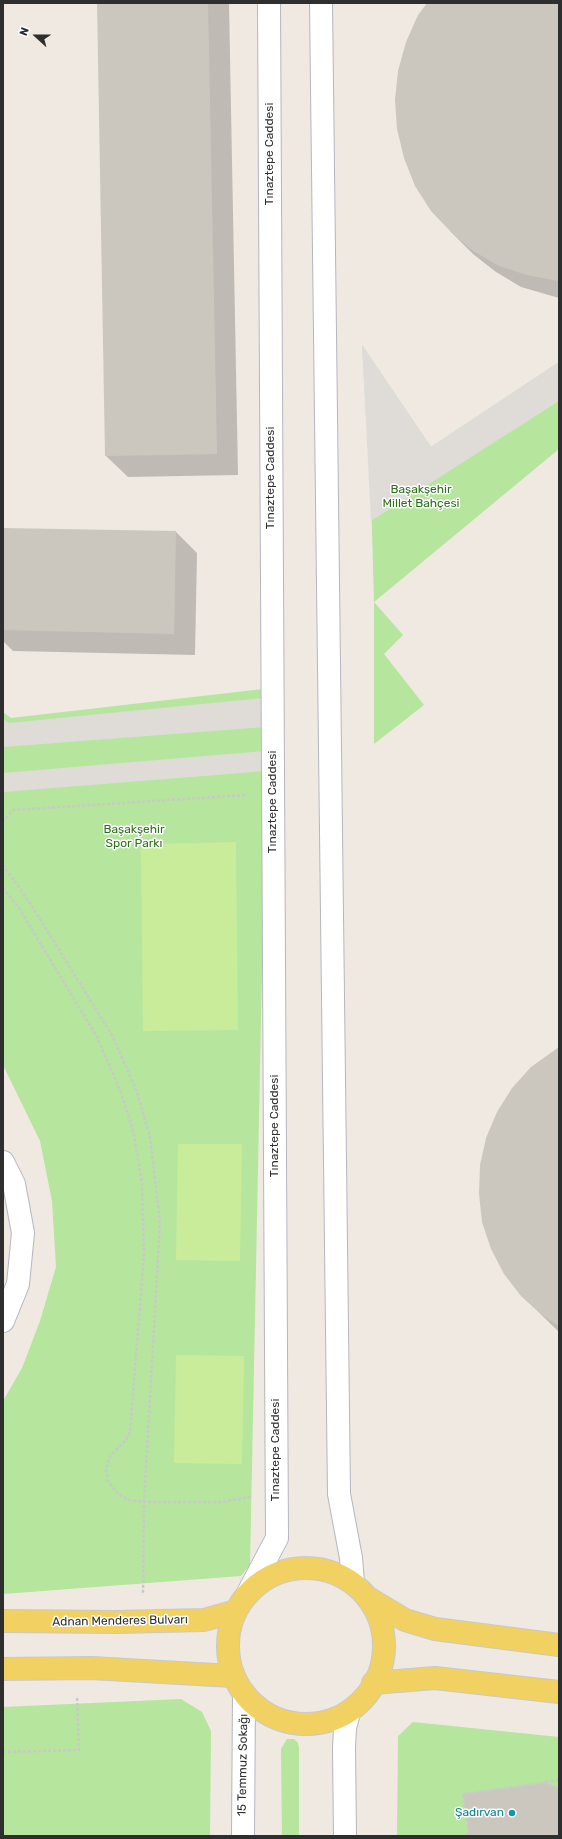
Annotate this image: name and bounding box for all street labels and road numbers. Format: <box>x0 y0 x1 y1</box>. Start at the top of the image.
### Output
street label: Tınaztepe Caddesi <box>263 103 277 205</box>
street label: Tınaztepe Caddesi <box>264 427 278 529</box>
street label: Tınaztepe Caddesi <box>266 751 280 853</box>
street label: Tınaztepe Caddesi <box>268 1075 282 1177</box>
street label: Tınaztepe Caddesi <box>269 1399 283 1501</box>
street label: Adnan Menderes Bulvarı <box>52 1613 188 1629</box>
street label: 15 Temmuz Sokağı <box>235 1714 251 1816</box>

